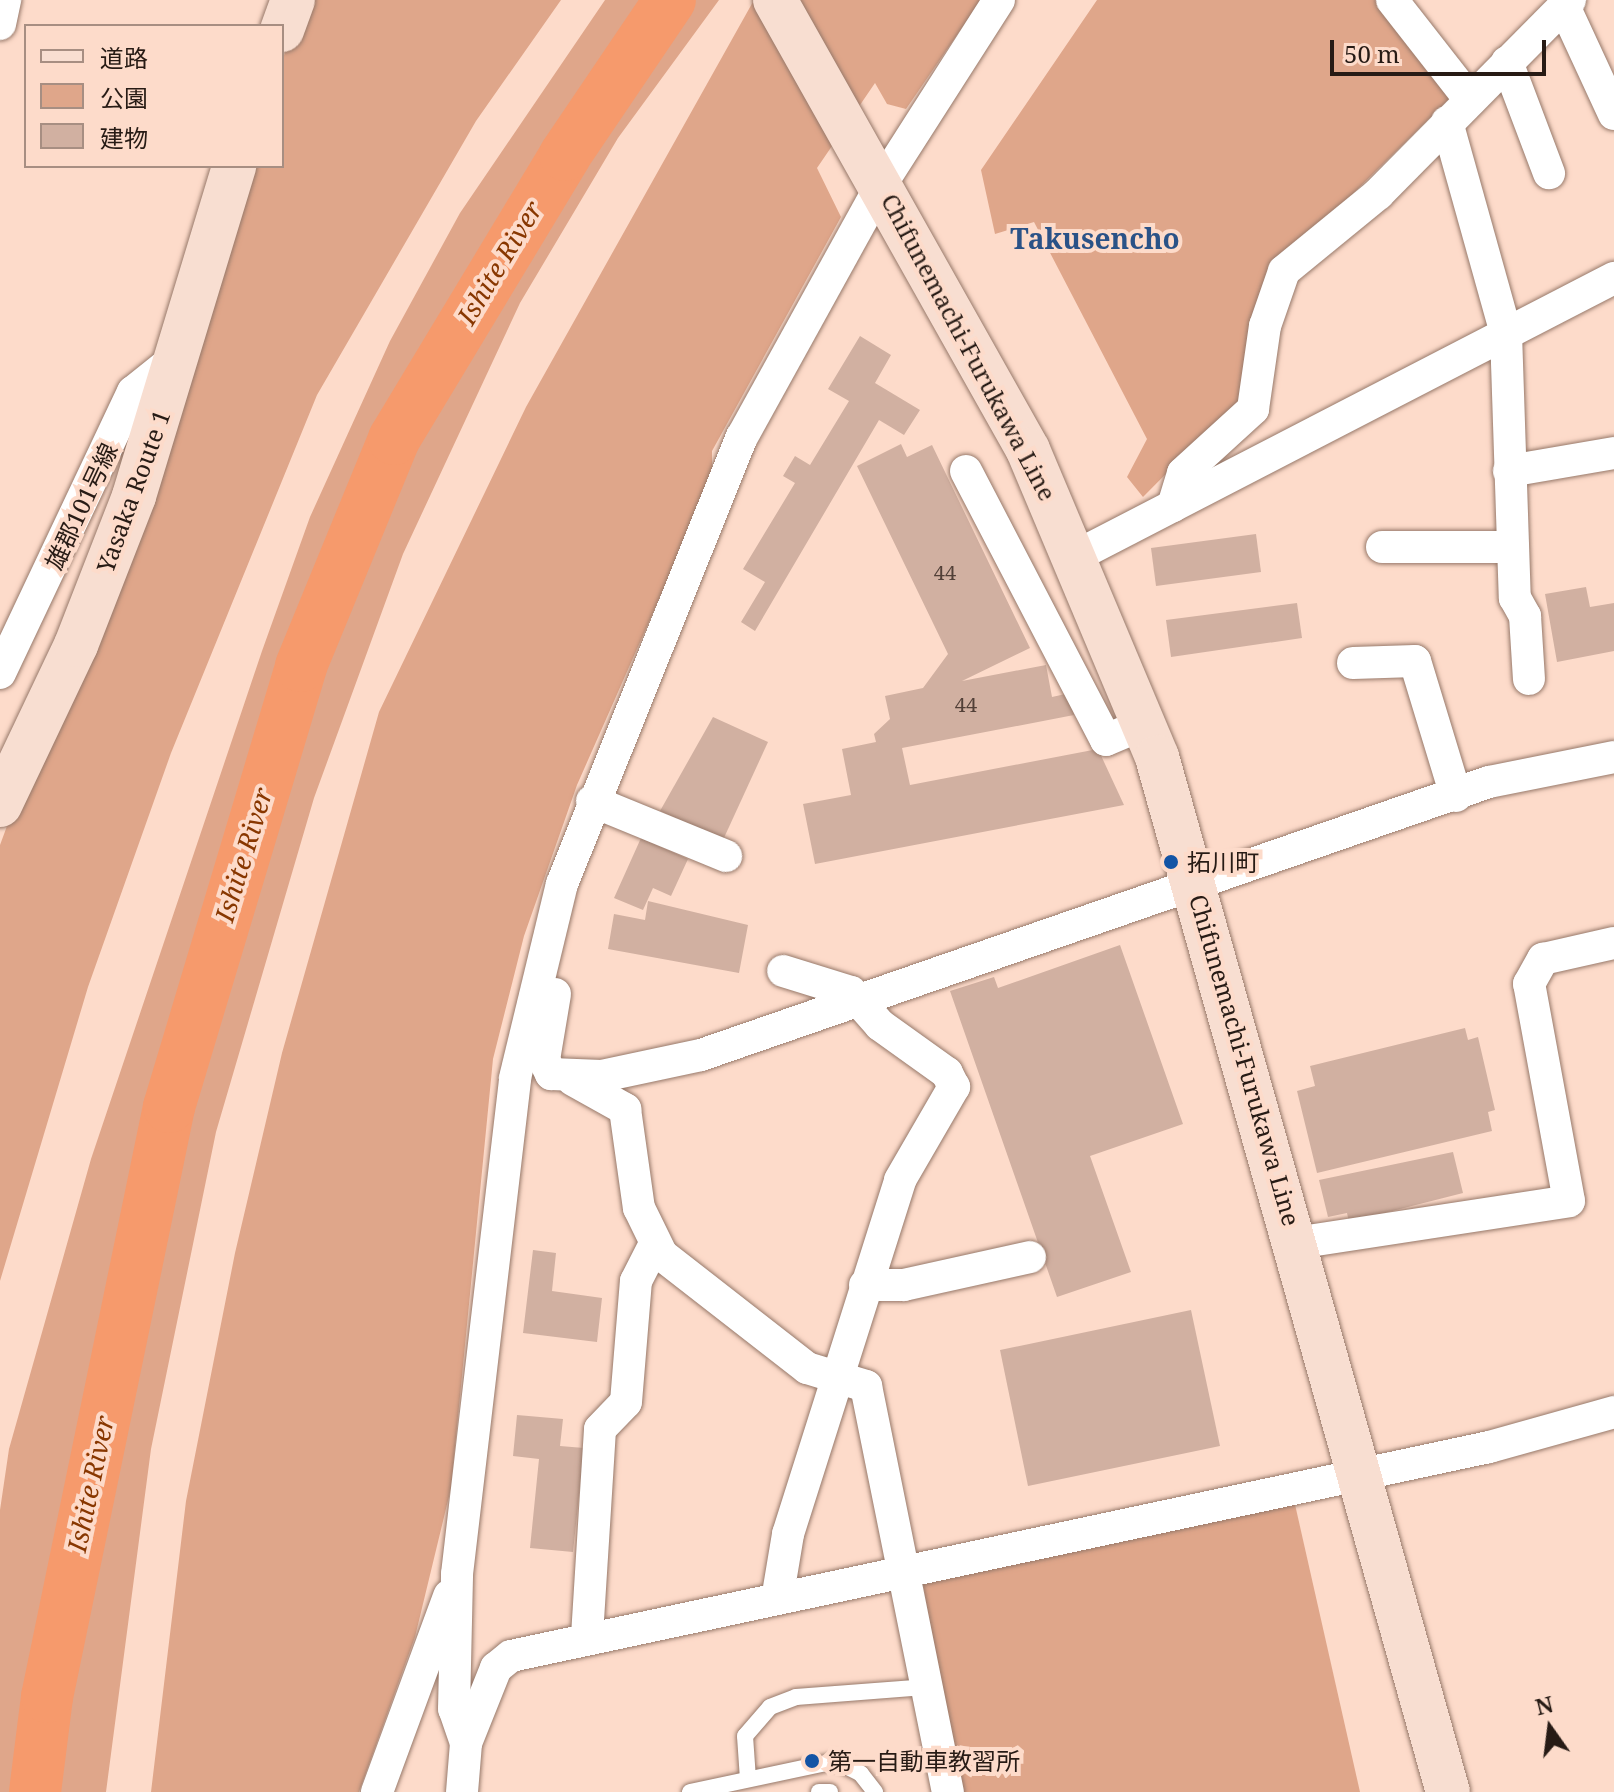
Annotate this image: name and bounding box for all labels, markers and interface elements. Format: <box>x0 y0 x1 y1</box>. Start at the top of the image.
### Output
legend <box>24 24 284 168</box>
scale bar <box>1334 24 1550 74</box>
text: 50 m <box>1344 37 1400 70</box>
text: 道路 <box>100 41 148 74</box>
text: 公園 <box>100 81 148 114</box>
text: 建物 <box>100 121 148 154</box>
street label: Chifunemachi-Furukawa Line <box>876 189 1062 505</box>
water label: Ishite River <box>451 196 549 330</box>
district label: Takusencho <box>1010 221 1180 255</box>
street label: Yasaka Route 1 <box>90 406 176 576</box>
street label: 雄郡101号線 <box>39 438 123 574</box>
house number: 44 <box>934 560 956 584</box>
house number: 44 <box>955 692 977 716</box>
water label: Ishite River <box>209 784 279 926</box>
place label: 拓川町 <box>1187 848 1259 876</box>
marker: 拓川町 <box>1162 853 1180 871</box>
street label: Chifunemachi-Furukawa Line <box>1184 891 1306 1229</box>
water label: Ishite River <box>61 1413 121 1555</box>
north arrow <box>1510 1688 1590 1768</box>
text: N <box>1532 1688 1556 1721</box>
place label: 第一自動車教習所 <box>828 1747 1020 1775</box>
marker: 第一自動車教習所 <box>803 1752 821 1770</box>

